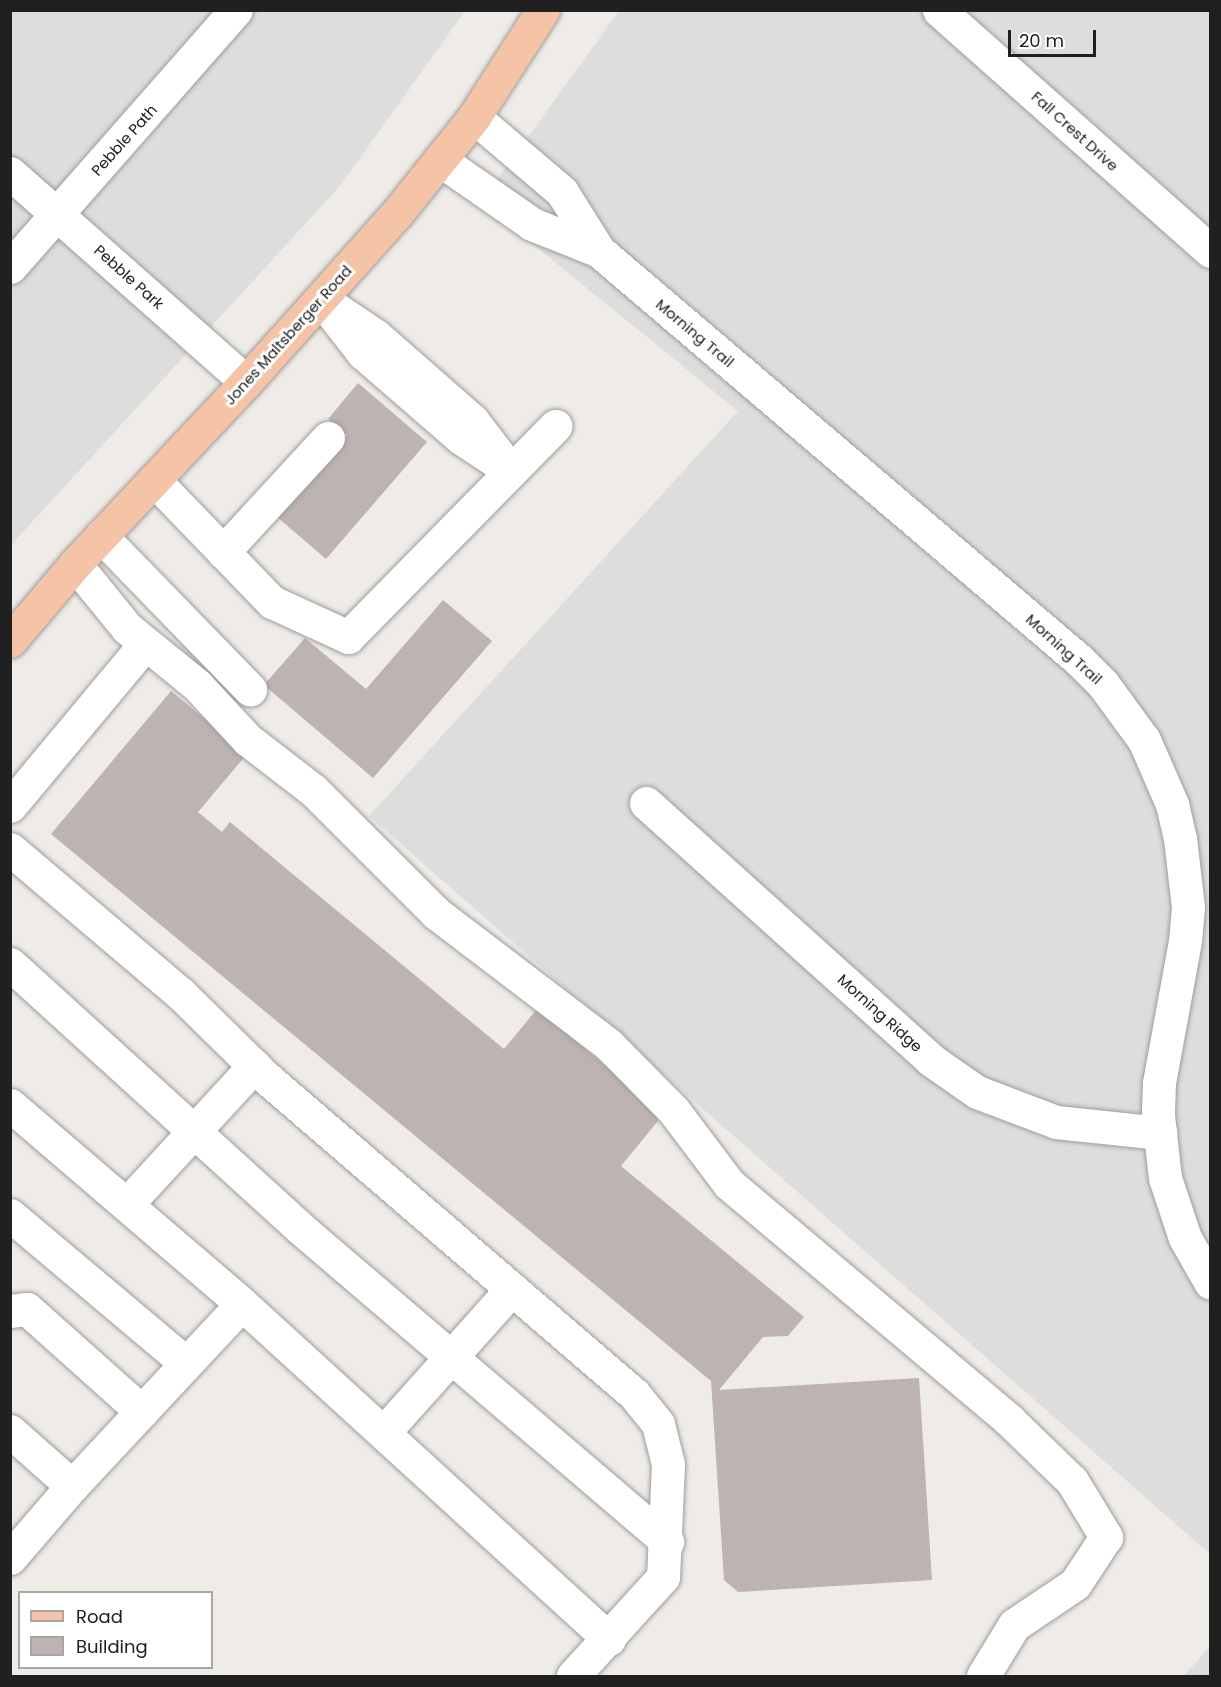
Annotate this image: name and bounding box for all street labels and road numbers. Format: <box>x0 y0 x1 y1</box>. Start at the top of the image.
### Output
street label: Fall Crest Drive <box>1028 87 1122 175</box>
street label: Pebble Path <box>87 101 161 179</box>
street label: Pebble Park <box>91 241 167 313</box>
street label: Jones Maltsberger Road <box>221 262 355 408</box>
street label: Morning Trail <box>652 295 738 371</box>
street label: Morning Trail <box>1022 610 1106 688</box>
street label: Morning Ridge <box>834 970 926 1056</box>

